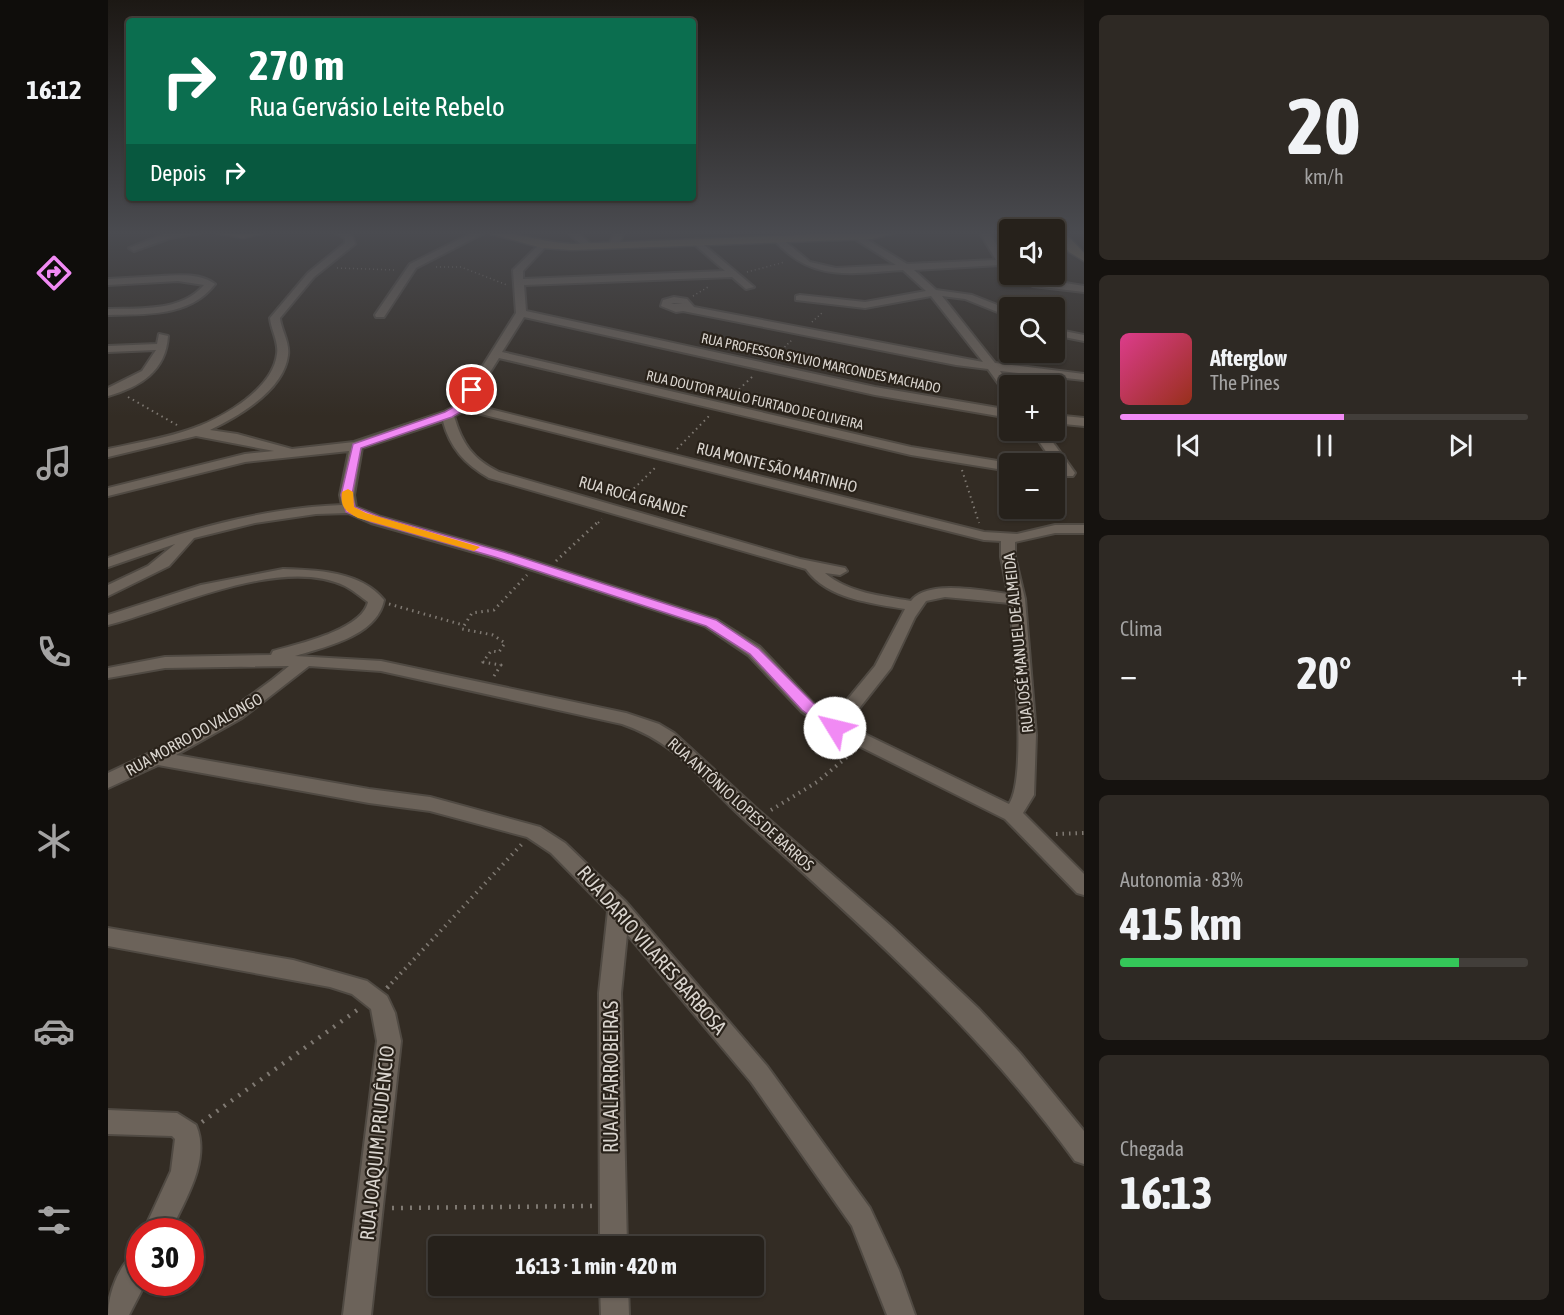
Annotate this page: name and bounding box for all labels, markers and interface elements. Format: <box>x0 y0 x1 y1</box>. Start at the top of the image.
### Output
text: 270 m <box>249 41 344 89</box>
icon: right <box>150 42 228 120</box>
text: 16:12 <box>26 74 82 105</box>
text: 20 <box>1287 81 1361 171</box>
text: Rua Gervásio Leite Rebelo <box>249 91 505 122</box>
icon: right <box>218 156 251 189</box>
text: Depois <box>150 160 206 186</box>
text: km/h <box>1304 165 1344 188</box>
map controls <box>999 219 1065 519</box>
button: sound <box>999 219 1065 285</box>
icon: directions <box>33 252 75 294</box>
button: search <box>999 297 1065 363</box>
street label: RUA PROFESSOR SYLVIO MARCONDES MACHADO <box>700 330 942 396</box>
text: Afterglow <box>1210 345 1287 371</box>
pin <box>446 364 497 415</box>
street label: RUA DOUTOR PAULO FURTADO DE OLIVEIRA <box>645 367 865 433</box>
text: The Pines <box>1210 371 1280 394</box>
icon: arrive <box>455 373 488 406</box>
button: + <box>999 375 1065 441</box>
icon: previous <box>1172 429 1205 462</box>
icon: pause <box>1308 429 1341 462</box>
icon: next <box>1444 429 1477 462</box>
street label: RUA MONTE SÃO MARTINHO <box>695 438 859 496</box>
icon: music <box>33 442 75 484</box>
button: − <box>999 453 1065 519</box>
street label: RUA ROCA GRANDE <box>577 472 689 520</box>
street label: RUA JOSÉ MANUEL DE ALMEIDA <box>1000 552 1036 734</box>
text: Clima <box>1120 617 1163 640</box>
icon: phone <box>33 631 75 673</box>
text: 20° <box>1297 647 1351 699</box>
text: − <box>1120 655 1137 693</box>
text: + <box>1511 655 1528 693</box>
street label: RUA MORRO DO VALONGO <box>123 689 265 779</box>
position arrow <box>803 696 867 760</box>
street label: RUA ANTÔNIO LOPES DE BARROS <box>664 734 818 874</box>
icon: climate <box>33 820 75 862</box>
street label: RUA DARIO VILARES BARBOSA <box>573 861 732 1039</box>
text: Autonomia · 83% <box>1120 868 1243 891</box>
text: 415 km <box>1120 898 1242 950</box>
street label: RUA ALFARROBEIRAS <box>599 1001 622 1153</box>
icon: car <box>33 1010 75 1052</box>
street label: RUA JOAQUIM PRUDÊNCIO <box>355 1044 398 1242</box>
text: Chegada <box>1120 1137 1184 1160</box>
text: 16:13 <box>1120 1167 1213 1219</box>
icon: filters <box>33 1199 75 1241</box>
speed limit sign: 30 <box>126 1218 204 1296</box>
text: 16:13 · 1 min · 420 m <box>515 1253 677 1279</box>

